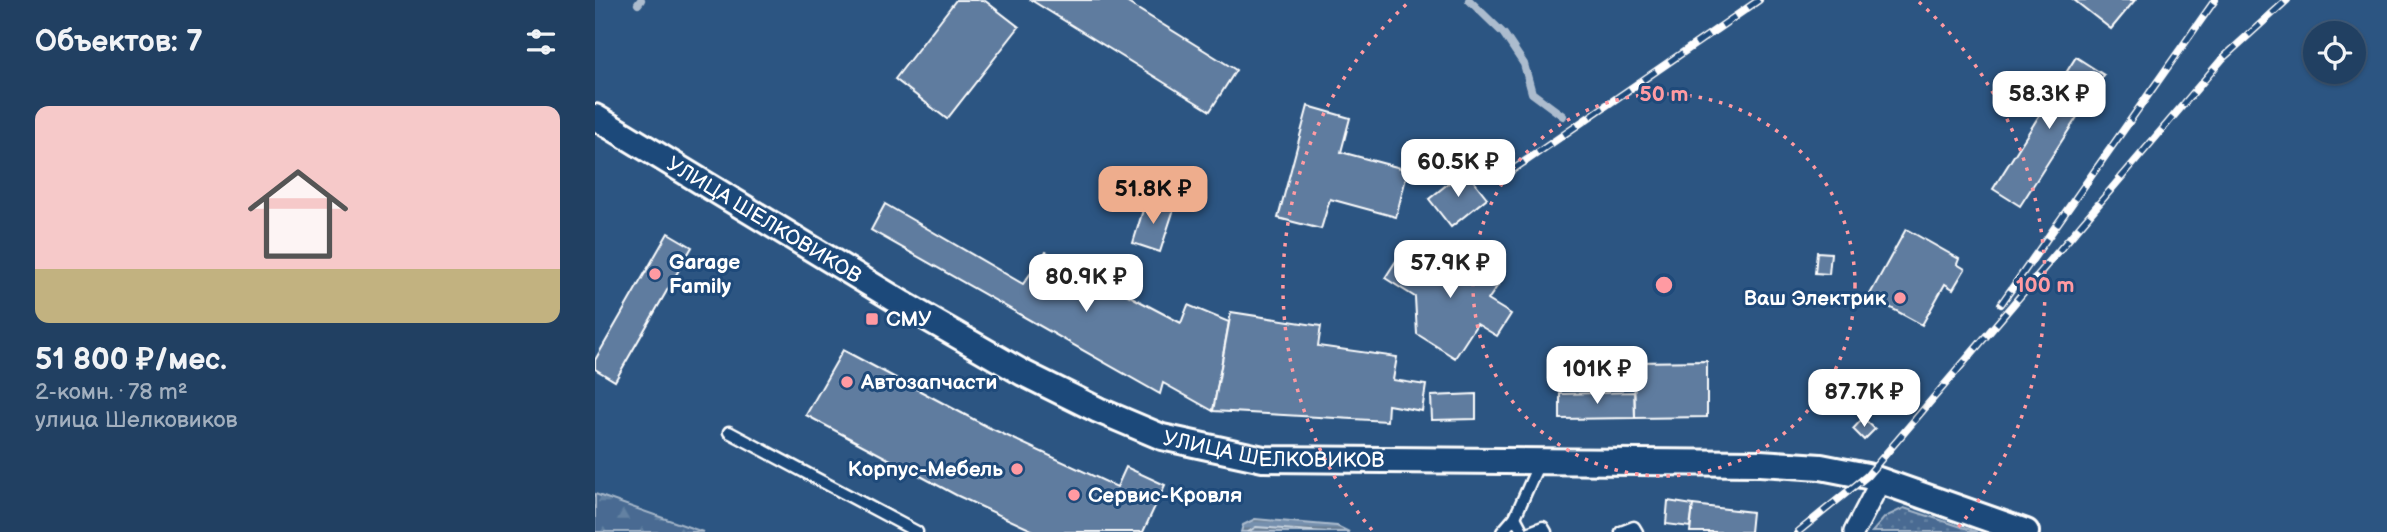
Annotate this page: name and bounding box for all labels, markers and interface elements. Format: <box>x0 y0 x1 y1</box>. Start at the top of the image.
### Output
map controls <box>2303 21 2366 84</box>
button: locate <box>2303 21 2366 84</box>
icon: filters <box>522 23 560 61</box>
text: Объектов: 7 <box>35 24 203 60</box>
pin: 58.3K ₽ <box>1984 72 2114 131</box>
text: 58.3K ₽ <box>2009 80 2089 108</box>
text: 50 m <box>1640 82 1688 107</box>
pin: 60.5K ₽ <box>1393 140 1523 199</box>
text: 60.5K ₽ <box>1417 148 1499 176</box>
icon: home <box>235 151 361 277</box>
street label: УЛИЦА ШЕЛКОВИКОВ <box>662 152 866 289</box>
pin: 51.8K ₽ <box>1088 166 1218 226</box>
text: 51.8K ₽ <box>1114 175 1192 203</box>
pin: 57.9K ₽ <box>1385 240 1515 300</box>
text: 57.9K ₽ <box>1410 249 1490 277</box>
place label: Garage Family <box>669 250 740 299</box>
pin: 80.9K ₽ <box>1021 254 1151 314</box>
text: 80.9K ₽ <box>1045 263 1127 291</box>
marker: Garage Family <box>647 266 663 282</box>
centre of rings <box>1652 273 1676 297</box>
text: 100 m <box>2016 273 2074 298</box>
place label: Ваш Электрик <box>1744 286 1887 311</box>
marker: Ваш Электрик <box>1892 290 1908 306</box>
place label: СМУ <box>886 307 932 332</box>
marker: СМУ <box>864 311 880 327</box>
text: 51 800 ₽/мес. <box>35 342 227 378</box>
pin: 101K ₽ <box>1540 346 1654 406</box>
text: 101K ₽ <box>1563 355 1631 383</box>
place label: Автозапчасти <box>860 370 997 395</box>
pin: 87.7K ₽ <box>1799 370 1929 429</box>
marker: Автозапчасти <box>839 374 855 390</box>
text: 2-комн. · 78 m² <box>35 378 188 406</box>
text: 87.7K ₽ <box>1824 378 1904 406</box>
text: улица Шелковиков <box>35 406 238 434</box>
street label: УЛИЦА ШЕЛКОВИКОВ <box>1161 426 1385 473</box>
place label: Корпус-Мебель <box>848 457 1003 482</box>
marker: Корпус-Мебель <box>1009 461 1025 477</box>
place label: Сервис-Кровля <box>1088 483 1242 508</box>
marker: Сервис-Кровля <box>1066 487 1082 503</box>

